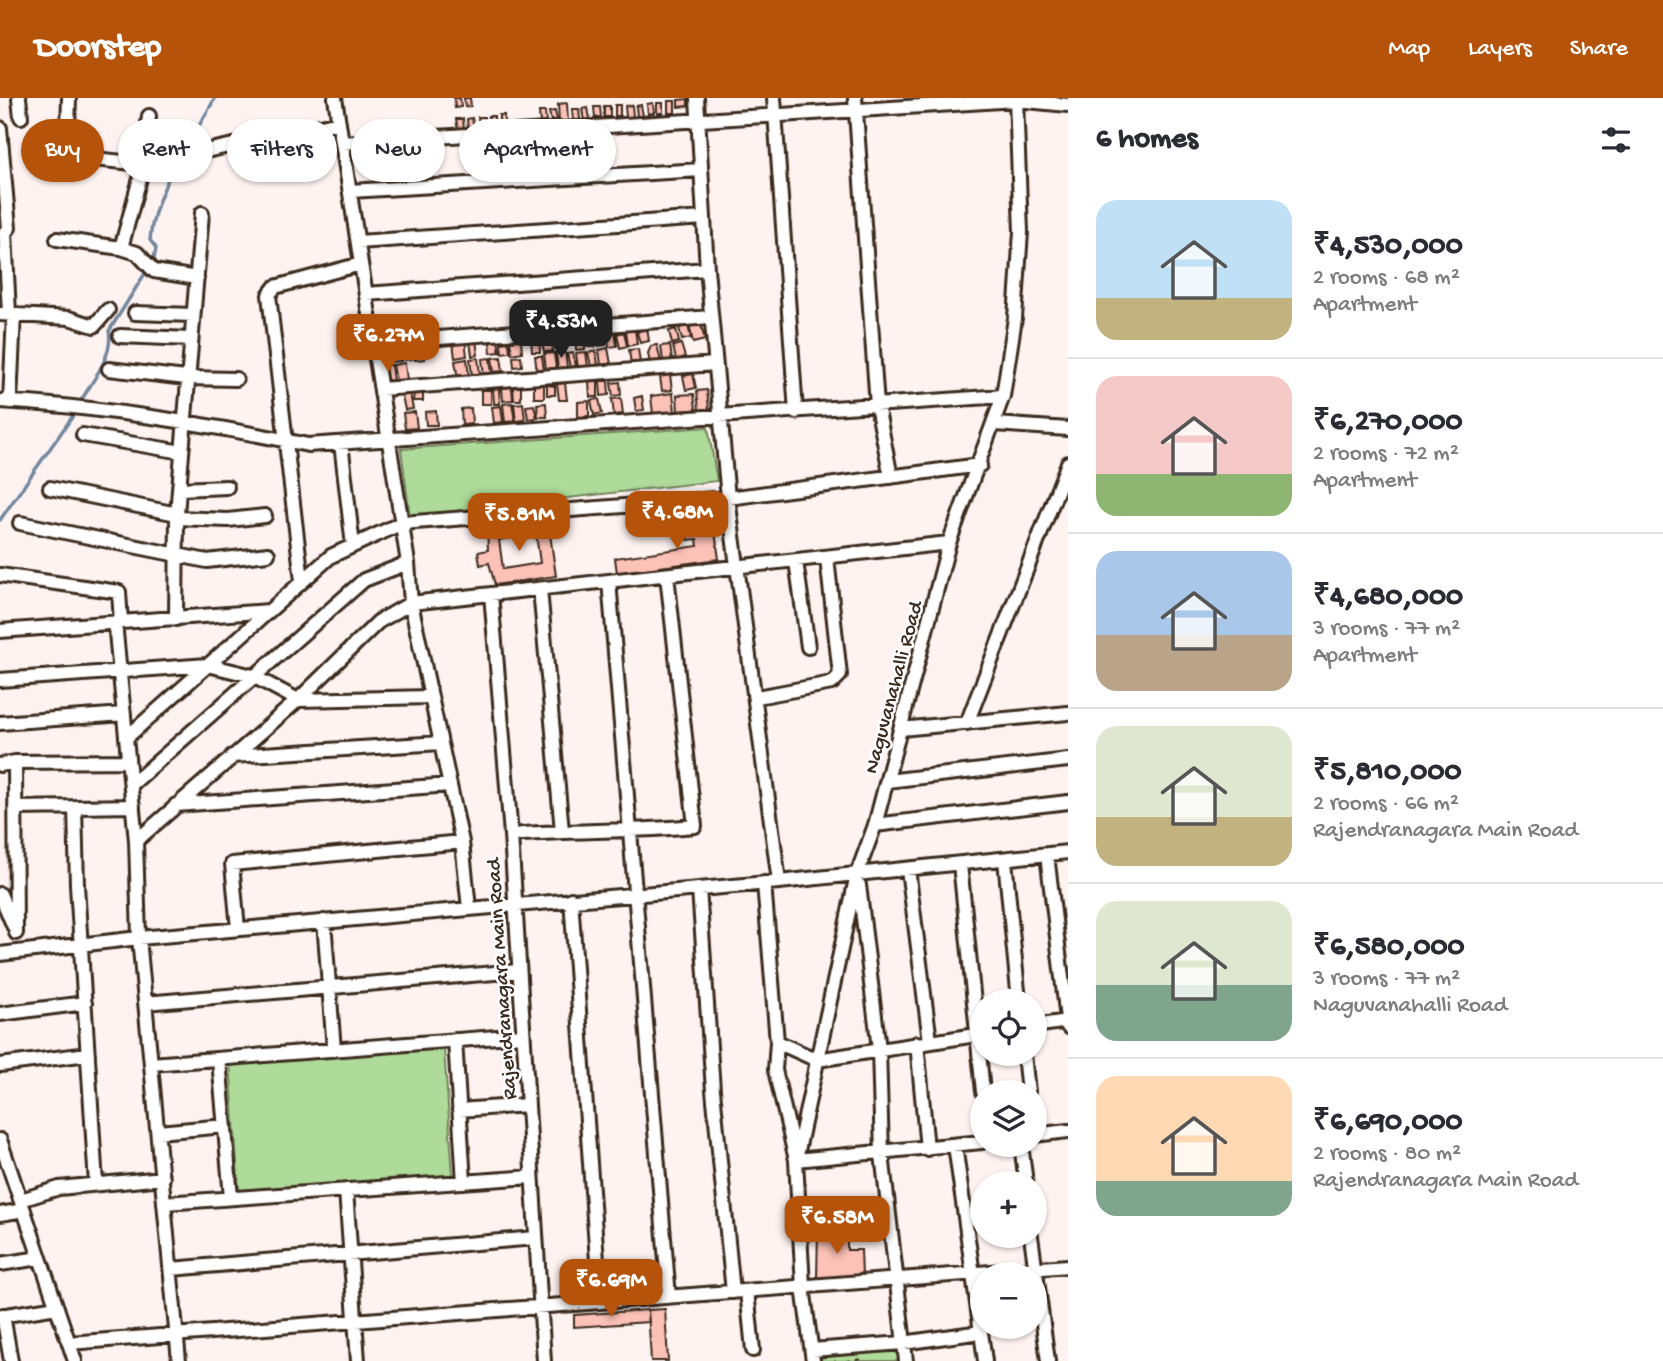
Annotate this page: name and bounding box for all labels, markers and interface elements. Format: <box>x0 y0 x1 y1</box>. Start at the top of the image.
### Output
text: Doorstep <box>35 30 161 68</box>
text: Map <box>1388 35 1430 64</box>
text: Layers <box>1468 35 1532 64</box>
text: Share <box>1570 35 1628 64</box>
chip: Buy <box>21 119 104 182</box>
chip: Rent <box>118 119 213 182</box>
chip: Filters <box>227 119 337 182</box>
chip: New <box>351 119 445 182</box>
chip: Apartment <box>459 119 616 182</box>
icon: filters <box>1597 121 1635 159</box>
text: 6 homes <box>1096 123 1198 158</box>
icon: home <box>1152 228 1236 312</box>
text: ₹4,530,000 <box>1313 230 1463 265</box>
text: 2 rooms · 68 m² <box>1313 265 1460 292</box>
text: Apartment <box>1313 292 1417 319</box>
pin: ₹4.53M <box>504 300 618 360</box>
text: ₹4.53M <box>525 309 597 336</box>
pin: ₹6.27M <box>331 314 445 374</box>
text: ₹6.27M <box>352 323 424 350</box>
icon: home <box>1152 404 1236 488</box>
text: ₹6,270,000 <box>1313 406 1463 441</box>
text: 2 rooms · 72 m² <box>1313 441 1459 468</box>
text: Apartment <box>1313 468 1417 495</box>
pin: ₹4.68M <box>620 491 734 551</box>
pin: ₹5.81M <box>462 494 576 553</box>
text: ₹4.68M <box>641 500 713 527</box>
text: ₹5.81M <box>484 502 554 529</box>
icon: home <box>1152 579 1236 663</box>
text: ₹4,680,000 <box>1313 581 1463 616</box>
street label: Naguvanahalli Road <box>860 597 931 777</box>
text: 3 rooms · 77 m² <box>1313 616 1460 643</box>
text: Apartment <box>1313 643 1417 670</box>
icon: home <box>1152 754 1236 838</box>
text: ₹5,810,000 <box>1313 756 1461 791</box>
text: 2 rooms · 66 m² <box>1313 791 1459 818</box>
text: Rajendranagara Main Road <box>1313 818 1578 845</box>
street label: Rajendranagara Main Road <box>482 856 524 1100</box>
icon: home <box>1152 929 1236 1013</box>
text: ₹6,580,000 <box>1313 931 1465 966</box>
text: 3 rooms · 77 m² <box>1313 966 1460 993</box>
map controls <box>970 989 1047 1339</box>
button: locate <box>970 989 1047 1066</box>
text: Naguvanahalli Road <box>1313 993 1507 1020</box>
button: layers <box>970 1080 1047 1157</box>
icon: home <box>1152 1104 1236 1188</box>
text: ₹6,690,000 <box>1313 1106 1463 1141</box>
text: 2 rooms · 80 m² <box>1313 1141 1461 1168</box>
text: Rajendranagara Main Road <box>1313 1168 1578 1195</box>
button: + <box>970 1171 1047 1248</box>
pin: ₹6.58M <box>780 1196 894 1256</box>
text: ₹6.58M <box>801 1205 873 1232</box>
pin: ₹6.69M <box>554 1260 668 1319</box>
button: − <box>970 1262 1047 1339</box>
text: ₹6.69M <box>575 1268 647 1295</box>

